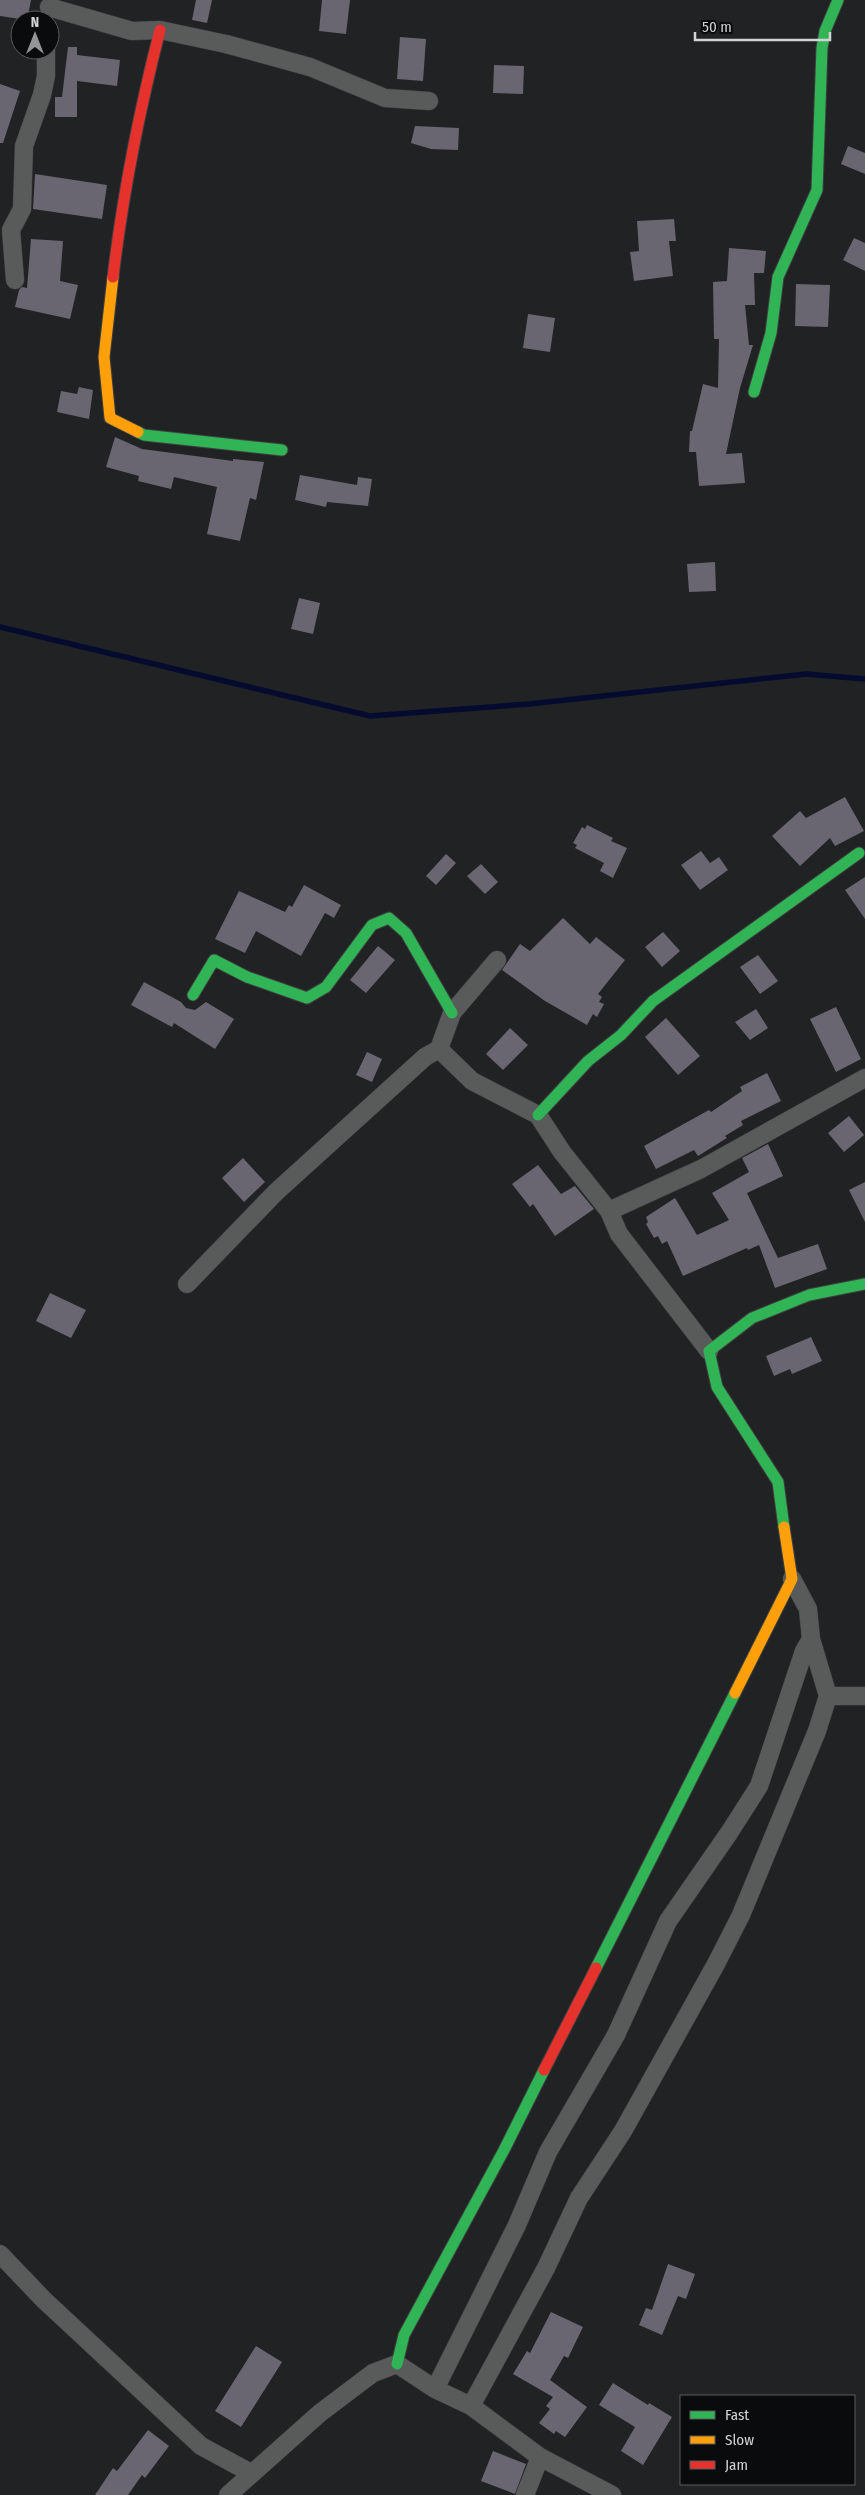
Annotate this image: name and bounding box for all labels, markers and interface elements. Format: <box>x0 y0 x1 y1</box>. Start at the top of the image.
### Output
north arrow <box>10 10 60 60</box>
scale bar <box>695 10 830 42</box>
text: N <box>31 14 39 31</box>
text: 50 m <box>702 18 732 36</box>
legend <box>680 2395 855 2485</box>
text: Fast <box>725 2406 749 2424</box>
text: Slow <box>725 2431 754 2449</box>
text: Jam <box>725 2456 748 2474</box>

